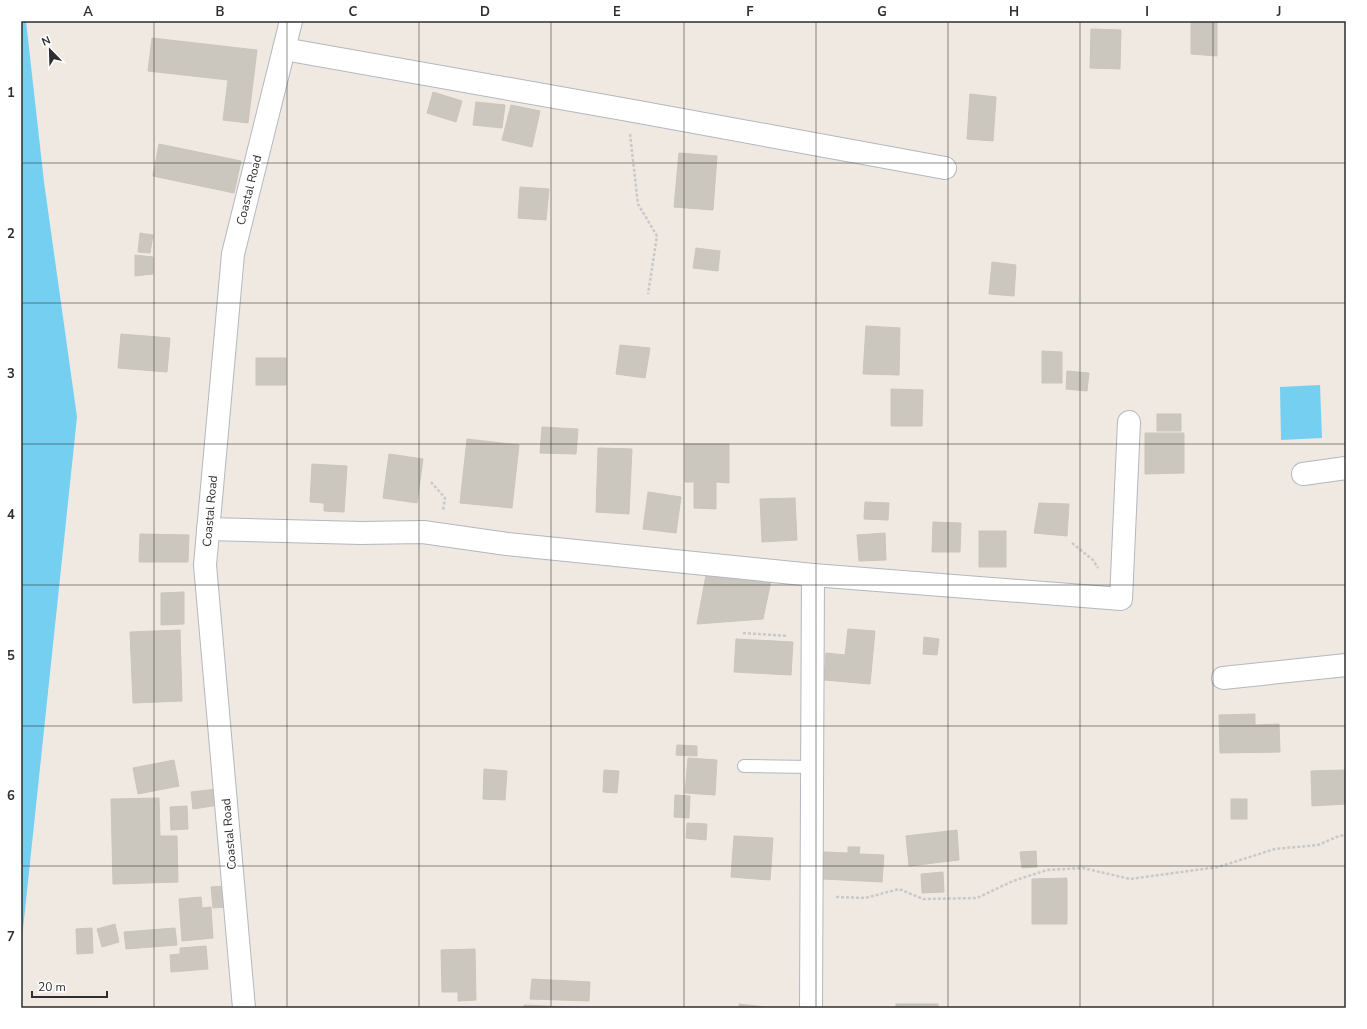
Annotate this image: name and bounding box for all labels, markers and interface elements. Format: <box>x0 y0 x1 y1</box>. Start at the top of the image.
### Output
text: A <box>83 3 93 21</box>
text: B <box>216 3 225 21</box>
text: C <box>349 3 358 21</box>
text: D <box>480 3 490 21</box>
text: E <box>613 3 621 21</box>
text: F <box>746 3 754 21</box>
text: G <box>877 3 887 21</box>
text: H <box>1009 3 1019 21</box>
text: I <box>1145 3 1149 21</box>
text: J <box>1276 3 1281 21</box>
north arrow <box>30 30 70 70</box>
text: N <box>40 33 53 50</box>
text: 1 <box>7 84 15 102</box>
street label: Coastal Road <box>233 153 265 227</box>
text: 2 <box>7 225 15 243</box>
text: 3 <box>7 365 15 383</box>
street label: Coastal Road <box>199 475 221 547</box>
text: 4 <box>7 506 15 524</box>
text: 5 <box>7 647 15 665</box>
text: 6 <box>7 787 15 805</box>
street label: Coastal Road <box>218 798 240 870</box>
text: 7 <box>7 928 15 946</box>
scale bar <box>32 973 107 999</box>
text: 20 m <box>38 979 66 995</box>

